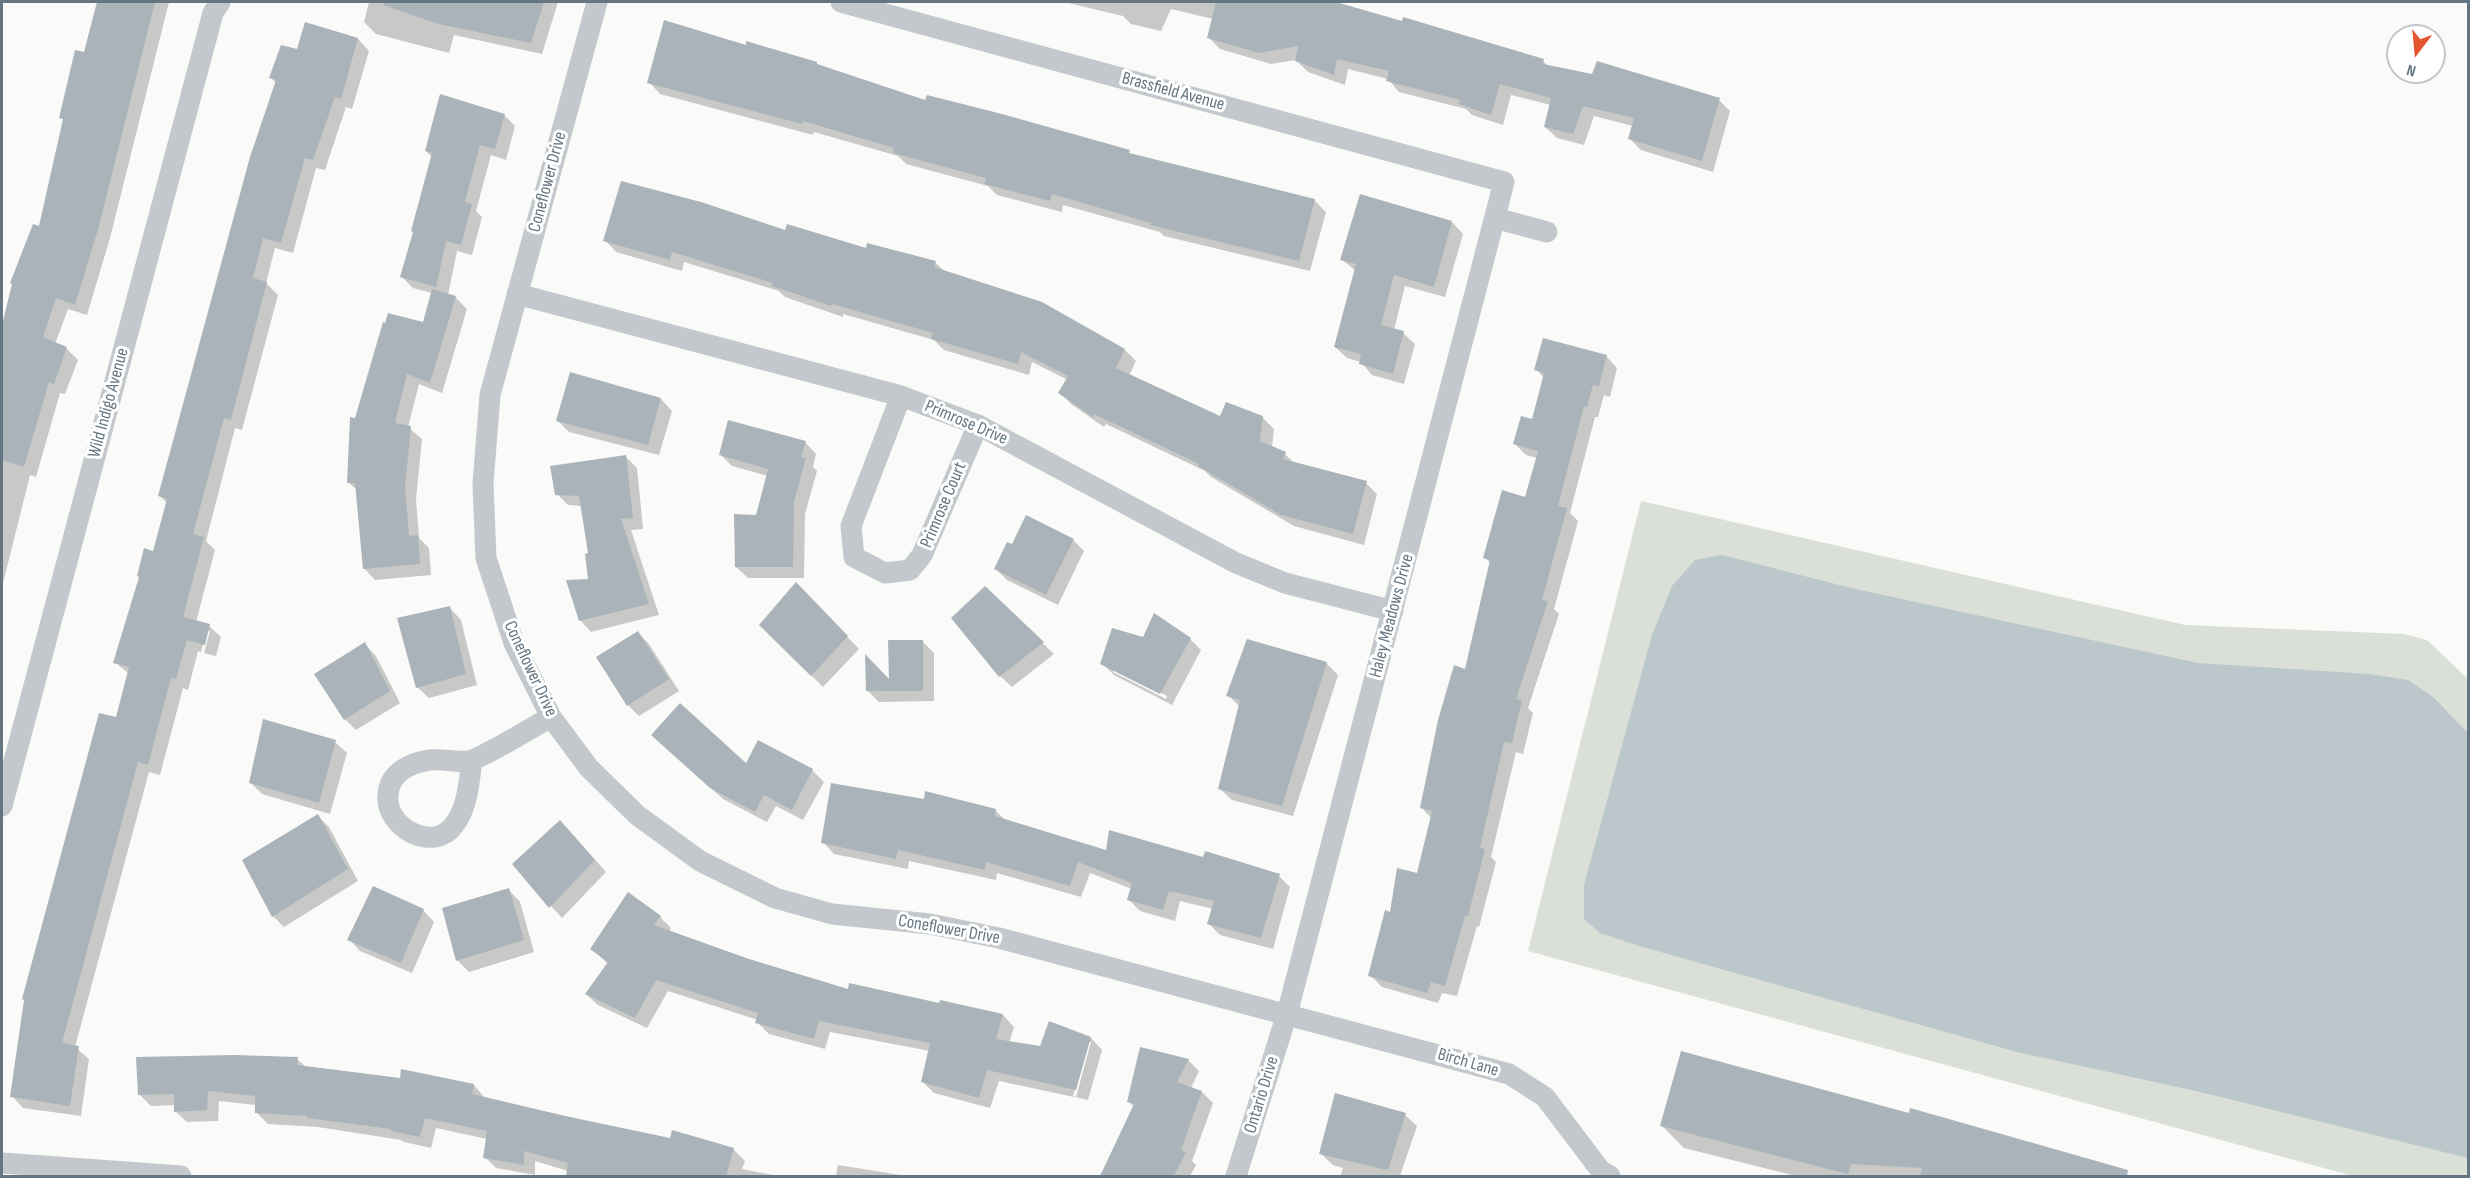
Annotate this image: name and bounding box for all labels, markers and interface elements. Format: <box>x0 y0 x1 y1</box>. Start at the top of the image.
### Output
north arrow <box>2386 24 2446 84</box>
text: N <box>2405 60 2418 80</box>
street label: Brassfield Avenue <box>1119 68 1227 116</box>
street label: Coneflower Drive <box>524 129 572 235</box>
street label: Wild Indigo Avenue <box>84 346 134 460</box>
street label: Primrose Drive <box>921 396 1011 450</box>
street label: Primrose Court <box>916 459 972 551</box>
street label: Haley Meadows Drive <box>1365 552 1419 680</box>
street label: Coneflower Drive <box>498 618 562 720</box>
street label: Coneflower Drive <box>896 910 1002 950</box>
street label: Birch Lane <box>1435 1044 1501 1082</box>
street label: Ontario Drive <box>1240 1054 1284 1136</box>

